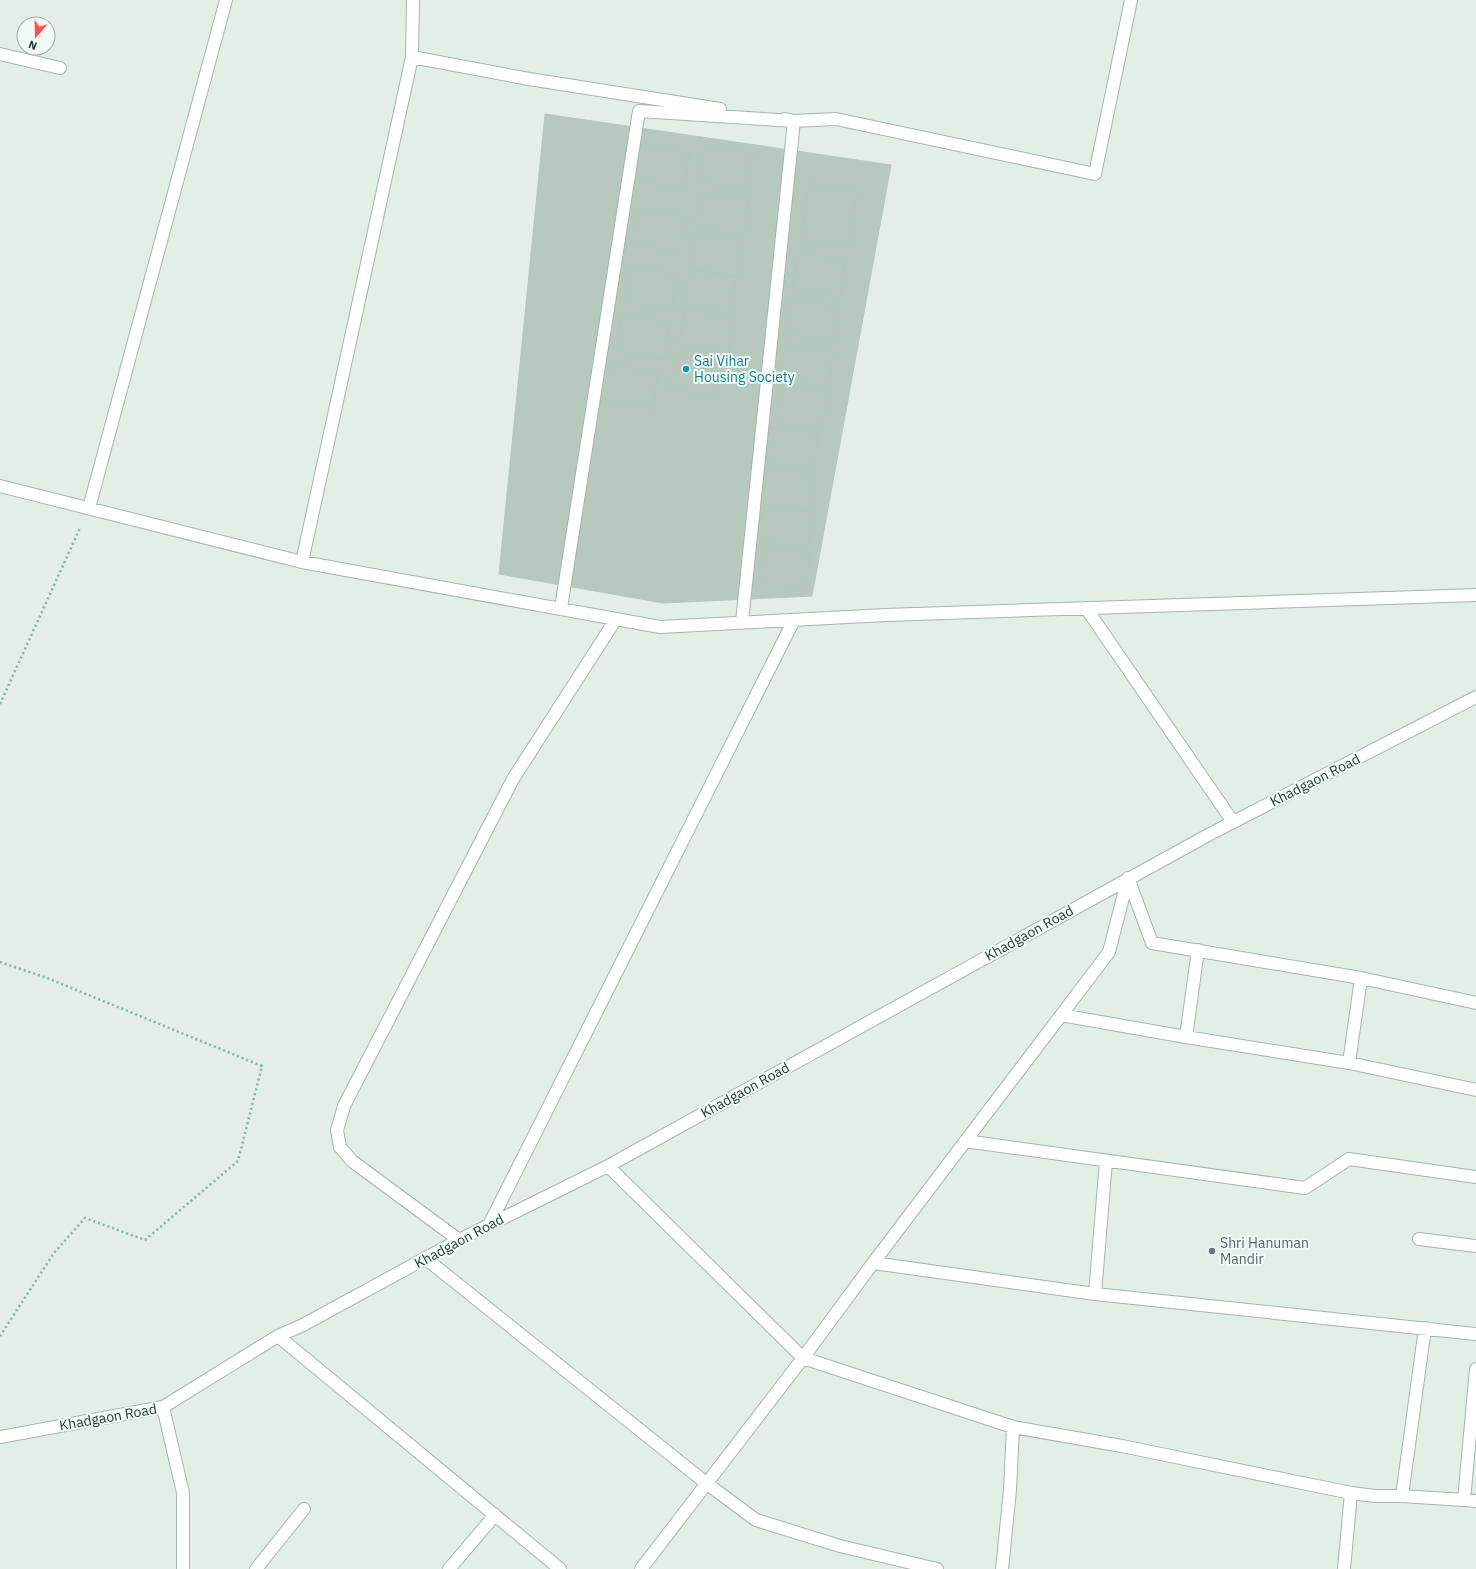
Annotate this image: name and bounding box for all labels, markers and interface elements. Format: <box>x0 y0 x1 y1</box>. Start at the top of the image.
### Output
north arrow <box>16 16 56 56</box>
text: N <box>26 37 39 53</box>
place label: Sai Vihar Housing Society <box>694 352 795 386</box>
marker: Sai Vihar Housing Society <box>681 364 691 374</box>
street label: Khadgaon Road <box>1267 750 1363 810</box>
street label: Khadgaon Road <box>982 901 1076 965</box>
street label: Khadgaon Road <box>698 1058 792 1122</box>
street label: Khadgaon Road <box>411 1210 507 1272</box>
place label: Shri Hanuman Mandir <box>1220 1234 1309 1268</box>
marker: Shri Hanuman Mandir <box>1207 1246 1217 1256</box>
street label: Khadgaon Road <box>58 1400 158 1434</box>

